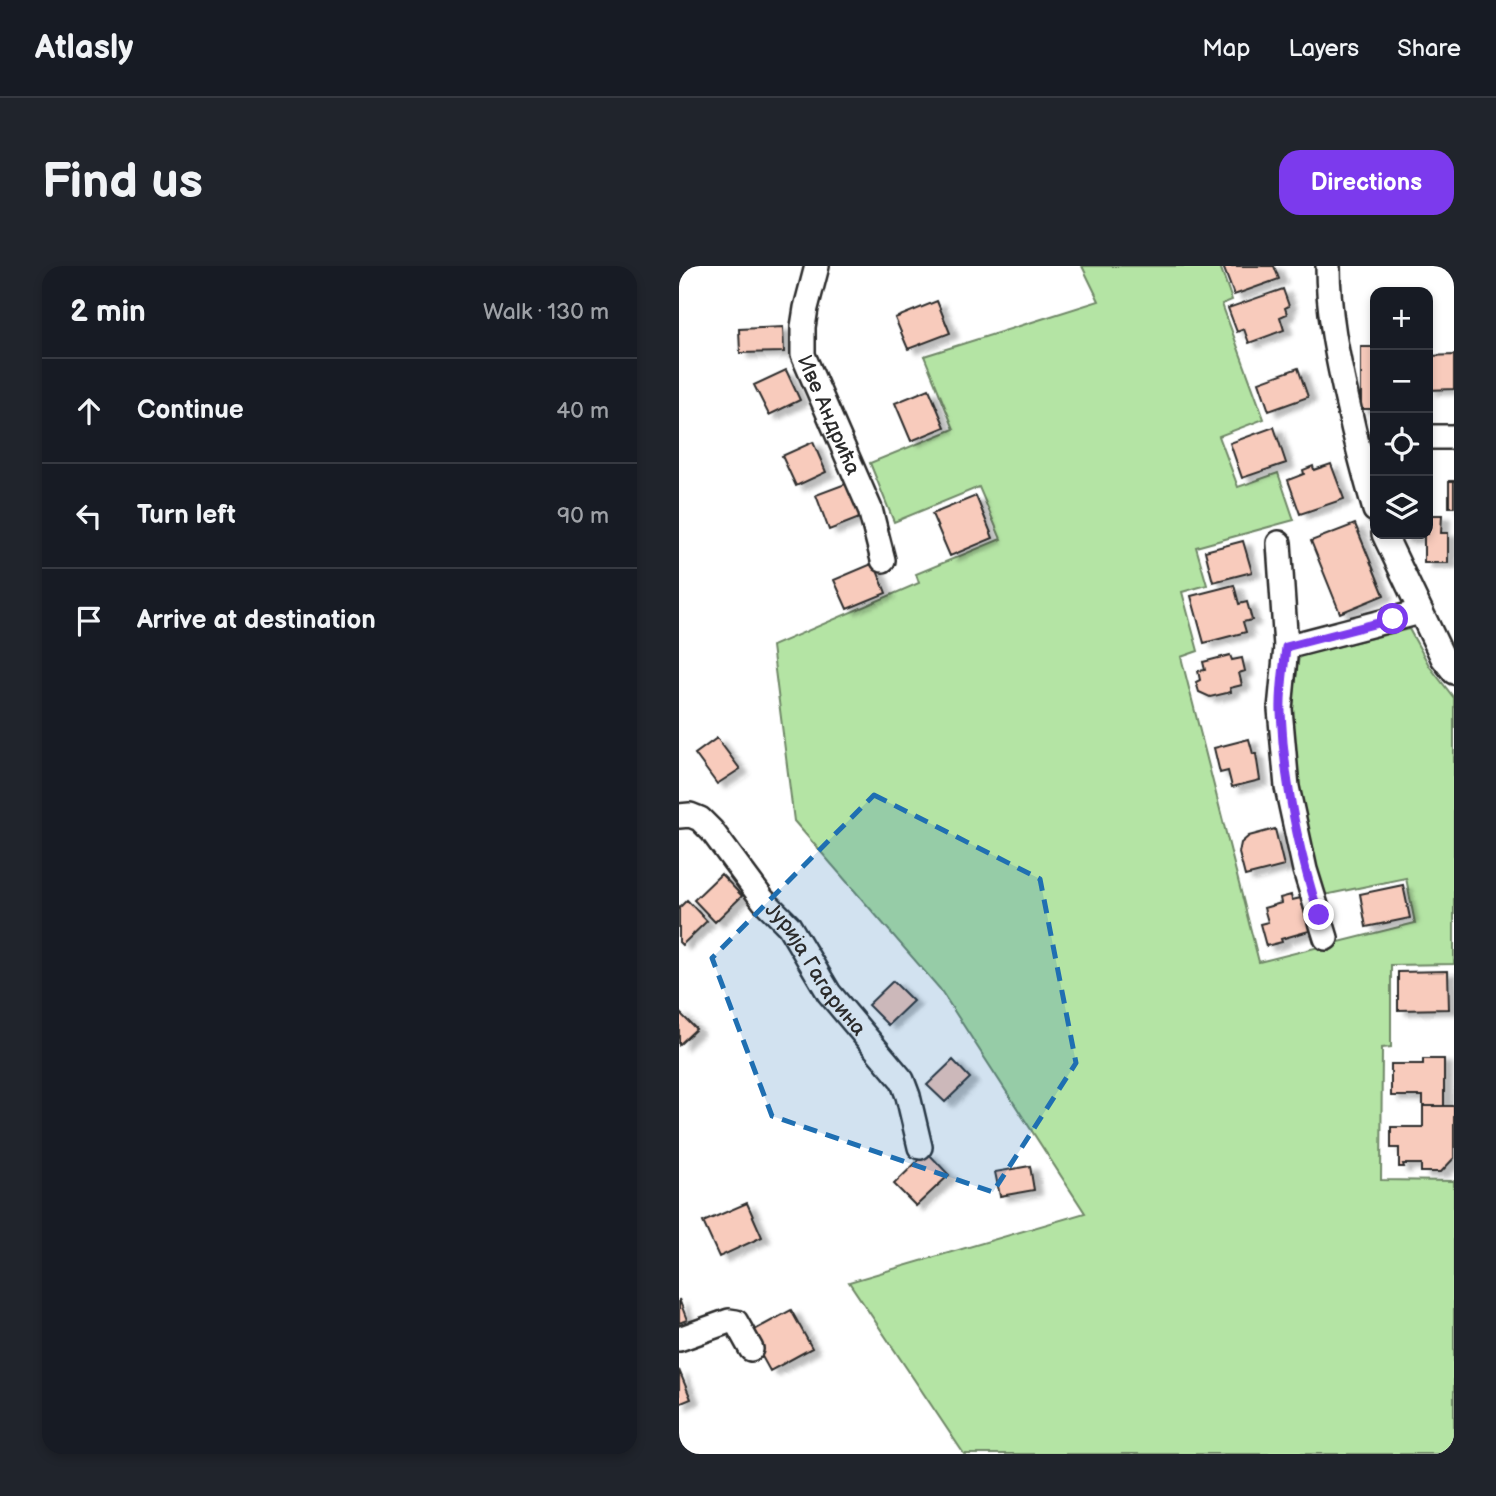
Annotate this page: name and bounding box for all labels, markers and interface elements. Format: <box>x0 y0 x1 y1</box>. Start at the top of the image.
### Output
text: Atlasly <box>35 28 133 68</box>
text: Map <box>1202 34 1250 63</box>
text: Layers <box>1288 34 1359 63</box>
text: Share <box>1397 34 1461 63</box>
button: Directions <box>1279 150 1454 215</box>
text: Find us <box>42 153 203 212</box>
map controls <box>1370 287 1433 539</box>
button: + <box>1370 287 1433 350</box>
text: 2 min <box>70 294 146 330</box>
text: Walk · 130 m <box>483 298 609 326</box>
button: − <box>1370 350 1433 413</box>
street label: Иве Андрића <box>792 352 866 479</box>
icon: ahead <box>70 392 108 430</box>
text: Continue <box>137 395 244 426</box>
text: 40 m <box>556 397 609 425</box>
button: locate <box>1370 413 1433 476</box>
button: layers <box>1370 476 1433 539</box>
icon: left <box>70 497 108 535</box>
text: Turn left <box>137 500 236 531</box>
text: 90 m <box>557 502 609 530</box>
icon: arrive <box>70 602 108 640</box>
route start <box>1377 603 1408 634</box>
text: Arrive at destination <box>137 605 376 636</box>
street label: Јурија Гагарина <box>760 897 872 1041</box>
route end <box>1303 899 1334 930</box>

